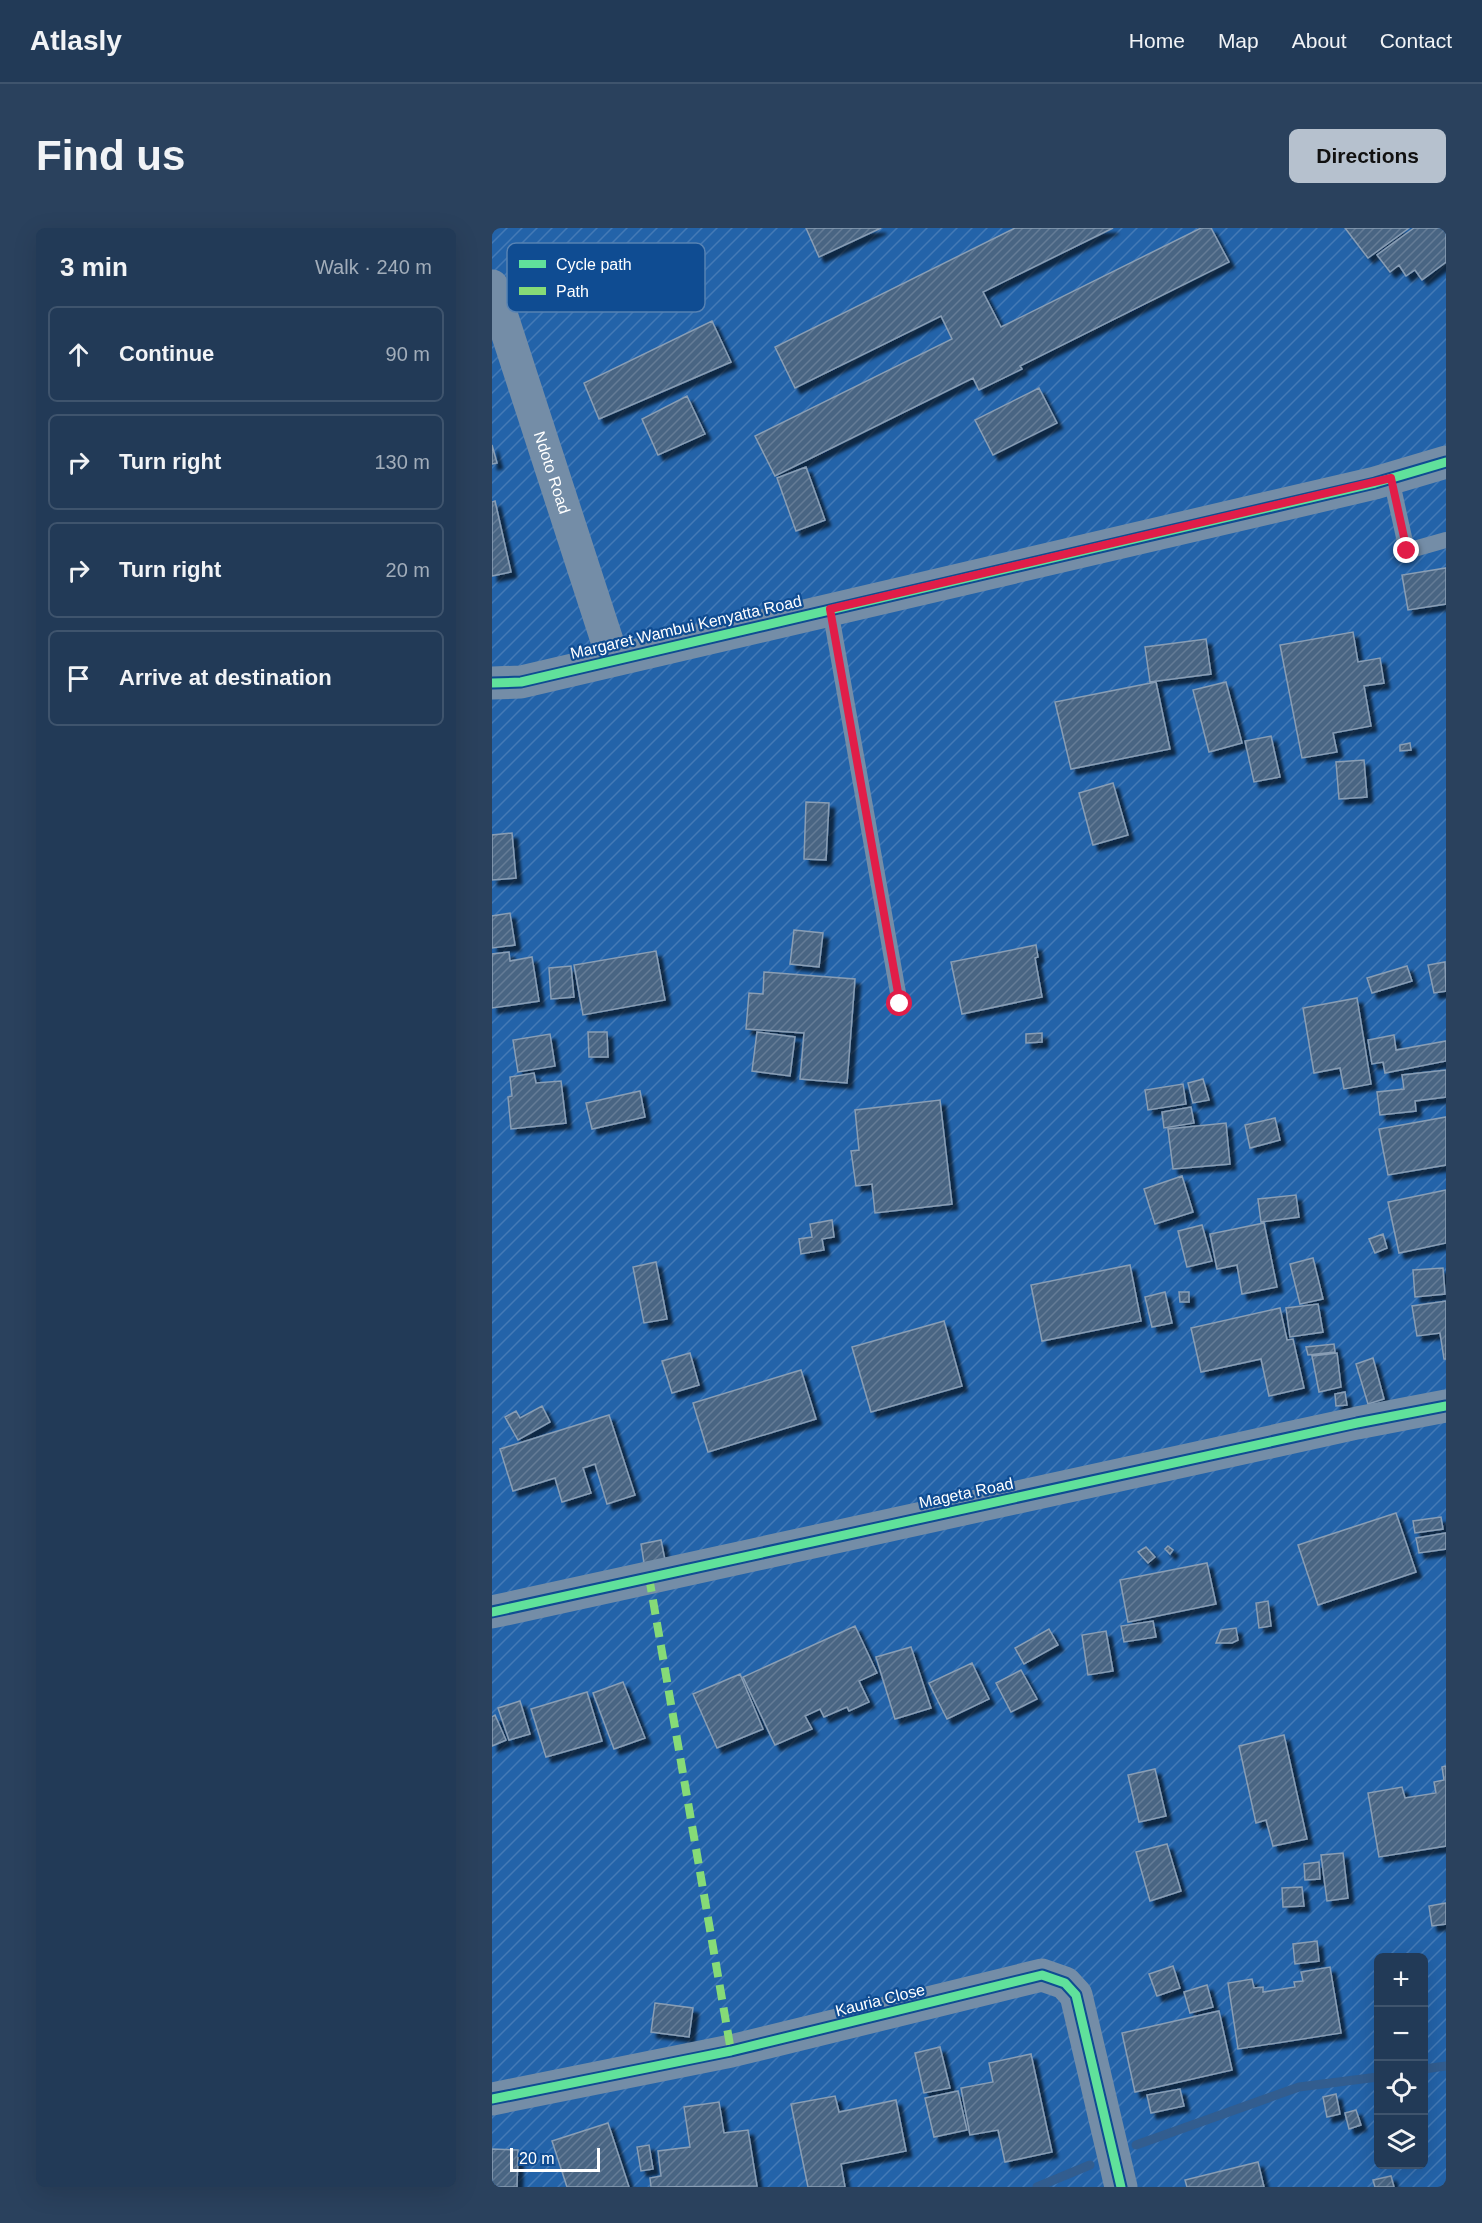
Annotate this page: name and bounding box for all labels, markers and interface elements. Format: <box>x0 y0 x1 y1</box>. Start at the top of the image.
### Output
text: Atlasly <box>30 25 122 56</box>
text: Home <box>1129 29 1185 52</box>
text: Map <box>1218 29 1259 52</box>
text: About <box>1292 29 1347 52</box>
text: Contact <box>1380 29 1452 52</box>
button: Directions <box>1289 129 1446 183</box>
text: Find us <box>36 132 185 179</box>
legend <box>507 243 705 312</box>
text: 3 min <box>60 252 128 282</box>
text: Walk · 240 m <box>315 256 432 278</box>
text: Cycle path <box>556 256 632 273</box>
text: Path <box>556 283 589 300</box>
icon: ahead <box>62 338 95 371</box>
text: Continue <box>119 341 214 366</box>
text: 90 m <box>386 343 430 365</box>
street label: Ndoto Road <box>531 429 574 516</box>
icon: right <box>62 446 95 479</box>
text: Turn right <box>119 449 221 474</box>
text: 130 m <box>374 451 430 473</box>
route end <box>1393 537 1419 563</box>
icon: right <box>62 554 95 587</box>
text: Turn right <box>119 557 221 582</box>
text: 20 m <box>386 559 430 581</box>
street label: Margaret Wambui Kenyatta Road <box>569 592 803 662</box>
icon: arrive <box>62 662 95 695</box>
text: Arrive at destination <box>119 665 332 690</box>
route start <box>886 990 912 1016</box>
street label: Mageta Road <box>917 1475 1015 1511</box>
map controls <box>1374 1953 1428 2169</box>
button: + <box>1374 1953 1428 2007</box>
street label: Kauria Close <box>833 1981 927 2019</box>
button: − <box>1374 2007 1428 2061</box>
button: locate <box>1374 2061 1428 2115</box>
button: layers <box>1374 2115 1428 2169</box>
scale bar <box>510 2145 600 2172</box>
text: 20 m <box>519 2150 555 2167</box>

